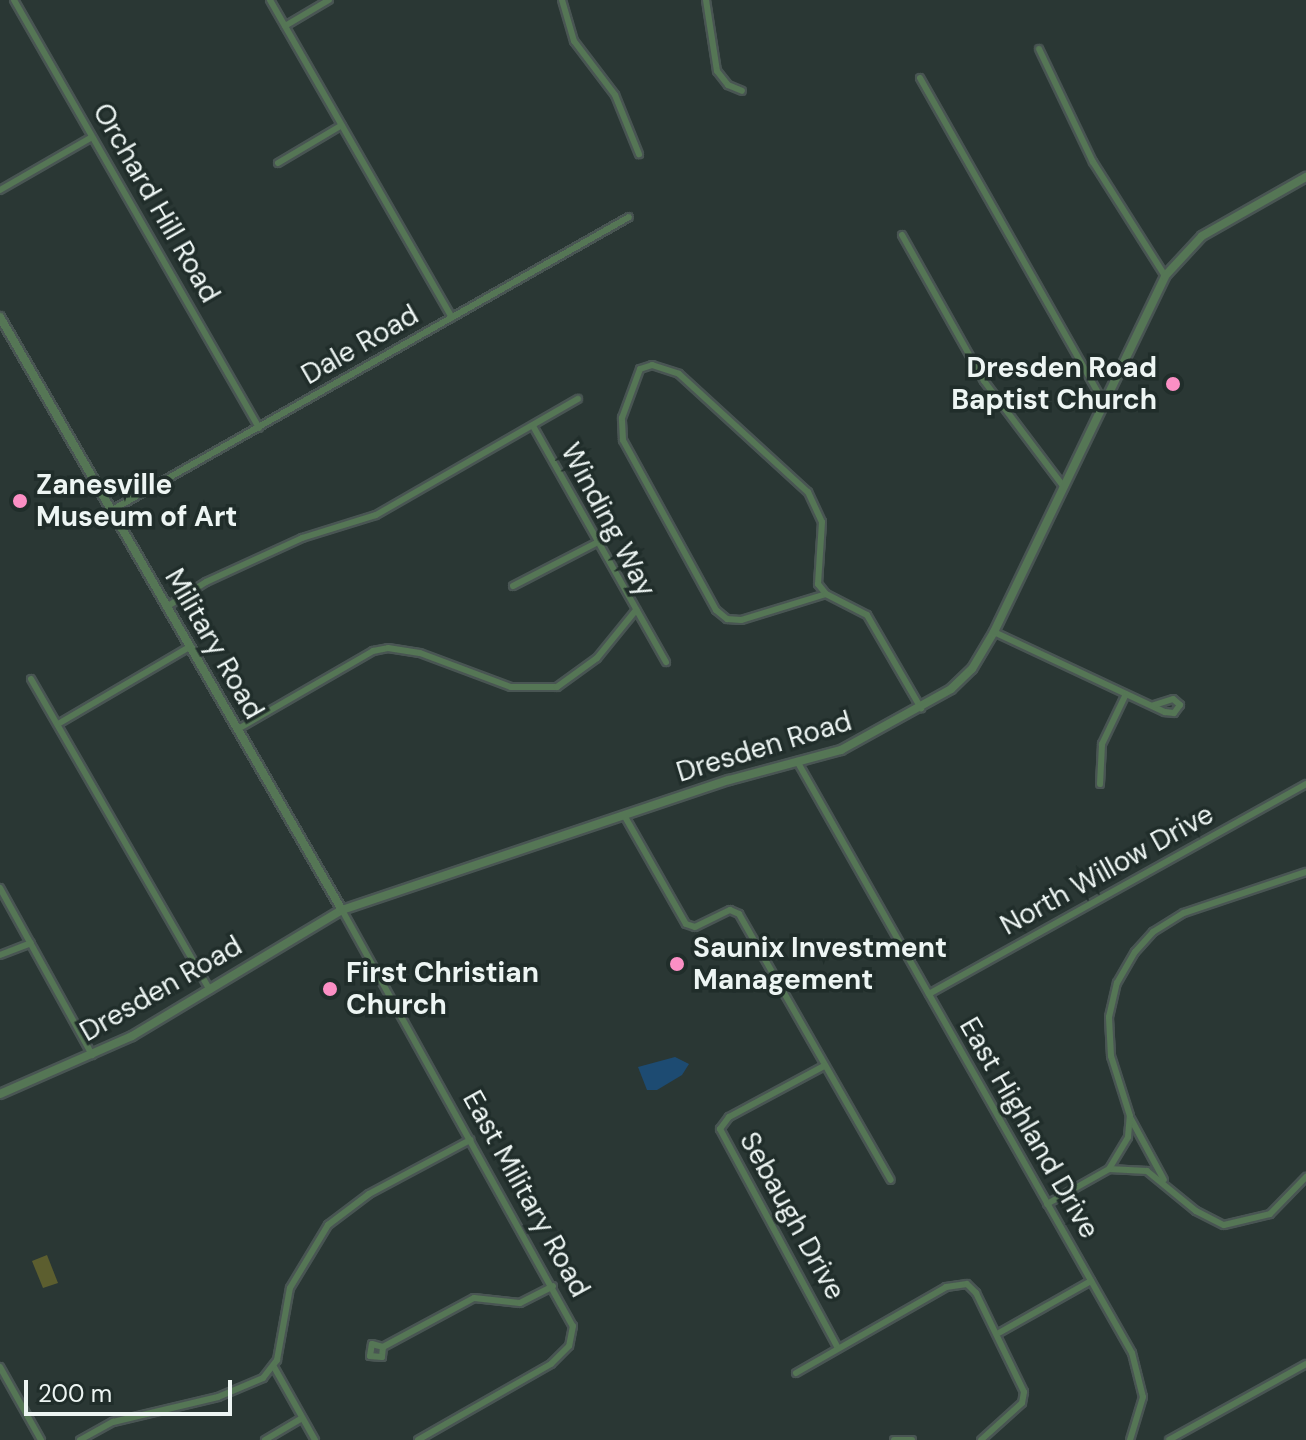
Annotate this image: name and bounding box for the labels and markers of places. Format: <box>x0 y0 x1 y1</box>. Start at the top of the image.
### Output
place label: Dresden Road Baptist Church <box>951 351 1157 417</box>
marker: Dresden Road Baptist Church <box>1164 375 1182 393</box>
place label: Zanesville Museum of Art <box>36 468 237 534</box>
marker: Zanesville Museum of Art <box>11 492 29 510</box>
place label: Saunix Investment Management <box>693 931 947 997</box>
marker: Saunix Investment Management <box>668 955 686 973</box>
place label: First Christian Church <box>346 956 539 1022</box>
marker: First Christian Church <box>321 980 339 998</box>

